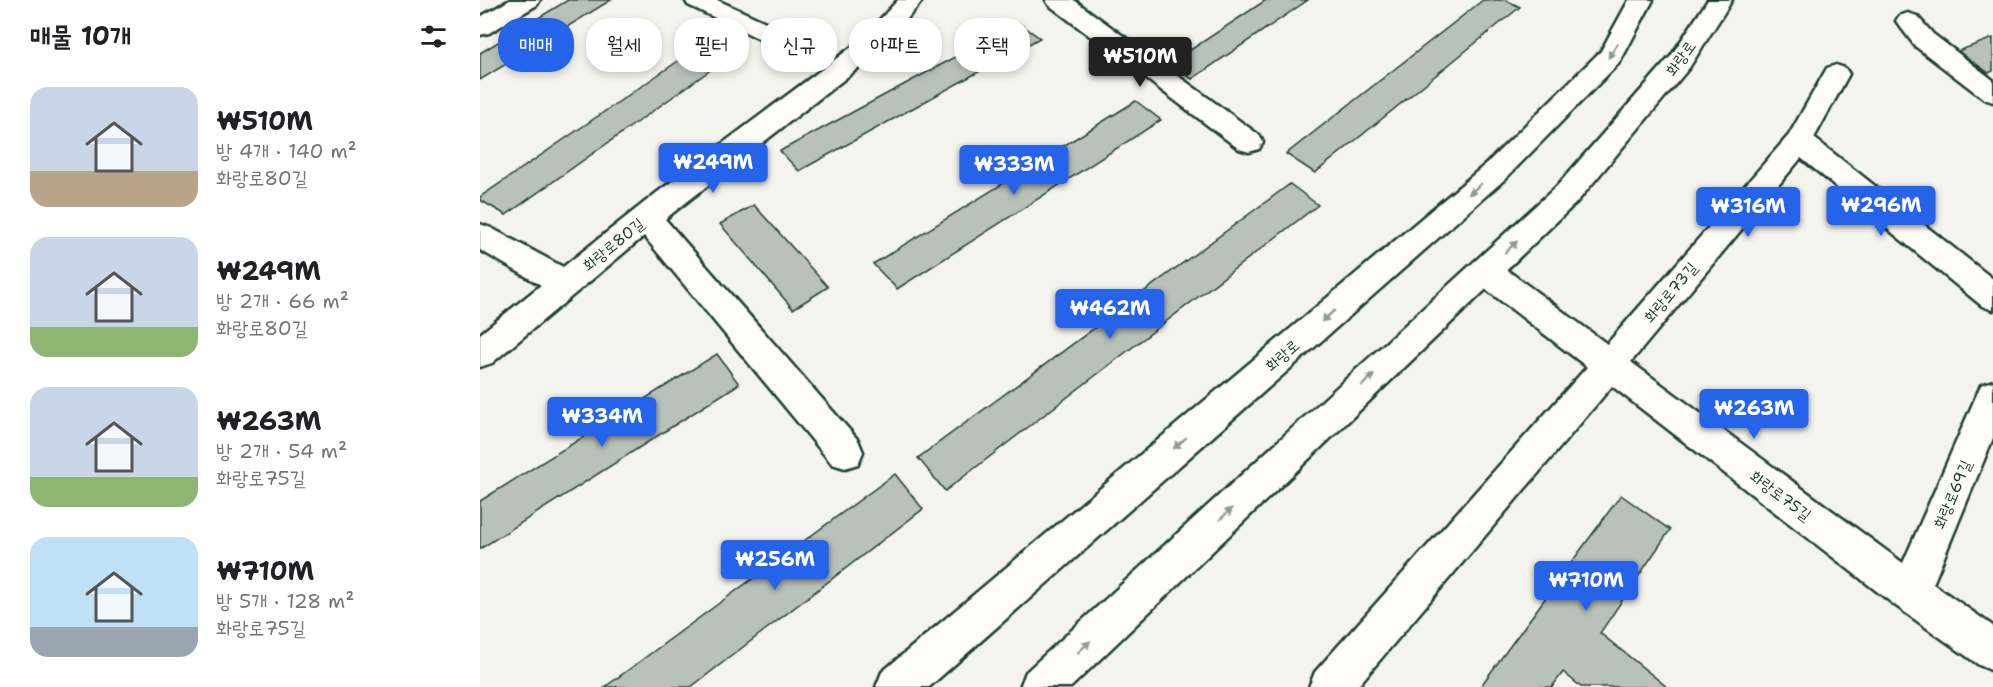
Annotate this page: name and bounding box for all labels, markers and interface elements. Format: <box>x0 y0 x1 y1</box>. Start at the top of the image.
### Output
text: 매물 10개 <box>30 18 131 53</box>
chip: 매매 <box>498 18 574 72</box>
chip: 월세 <box>586 18 662 72</box>
chip: 필터 <box>674 18 749 72</box>
chip: 신규 <box>761 18 837 72</box>
chip: 아파트 <box>849 18 942 72</box>
chip: 주택 <box>954 18 1030 72</box>
icon: filters <box>417 20 450 53</box>
street label: 화랑로 <box>1661 36 1700 80</box>
pin: ₩510M <box>1098 37 1182 88</box>
text: ₩510M <box>1103 43 1177 69</box>
one-way arrow <box>1607 43 1618 59</box>
text: ₩510M <box>216 103 313 138</box>
icon: home <box>78 111 150 183</box>
text: 방 4개 · 140 m² <box>216 138 357 164</box>
pin: ₩249M <box>671 143 755 194</box>
pin: ₩333M <box>972 145 1056 196</box>
text: ₩249M <box>673 149 753 175</box>
text: ₩333M <box>973 151 1055 177</box>
text: 화랑로80길 <box>216 165 308 191</box>
one-way arrow <box>1468 182 1483 195</box>
pin: ₩296M <box>1839 186 1923 237</box>
pin: ₩316M <box>1706 187 1790 238</box>
text: ₩296M <box>1841 192 1921 218</box>
text: ₩316M <box>1710 193 1786 219</box>
street label: 화랑로80길 <box>578 213 649 276</box>
one-way arrow <box>1503 240 1518 254</box>
text: ₩249M <box>216 253 321 288</box>
street label: 화랑로73길 <box>1639 258 1702 327</box>
icon: home <box>78 261 150 333</box>
text: 방 2개 · 66 m² <box>216 288 349 314</box>
pin: ₩462M <box>1068 289 1152 340</box>
text: ₩462M <box>1069 295 1151 321</box>
one-way arrow <box>1320 309 1335 323</box>
text: 화랑로80길 <box>216 315 308 341</box>
street label: 화랑로 <box>1261 335 1304 376</box>
one-way arrow <box>1361 374 1375 388</box>
pin: ₩263M <box>1712 389 1796 440</box>
text: ₩263M <box>1713 395 1795 421</box>
pin: ₩334M <box>560 397 644 448</box>
text: ₩263M <box>216 403 321 438</box>
text: ₩334M <box>561 403 643 429</box>
icon: home <box>78 411 150 483</box>
one-way arrow <box>1172 437 1188 450</box>
text: 방 2개 · 54 m² <box>216 438 347 464</box>
street label: 화랑로69길 <box>1929 457 1976 532</box>
text: 화랑로75길 <box>216 465 306 491</box>
street label: 화랑로75길 <box>1746 465 1816 525</box>
one-way arrow <box>1218 508 1233 521</box>
pin: ₩256M <box>733 540 817 591</box>
text: ₩256M <box>735 546 815 572</box>
text: ₩710M <box>216 553 314 588</box>
icon: home <box>78 561 150 633</box>
pin: ₩710M <box>1544 561 1628 612</box>
text: ₩710M <box>1548 567 1624 593</box>
text: 방 5개 · 128 m² <box>216 588 355 614</box>
text: 화랑로75길 <box>216 615 306 641</box>
one-way arrow <box>1076 640 1091 654</box>

